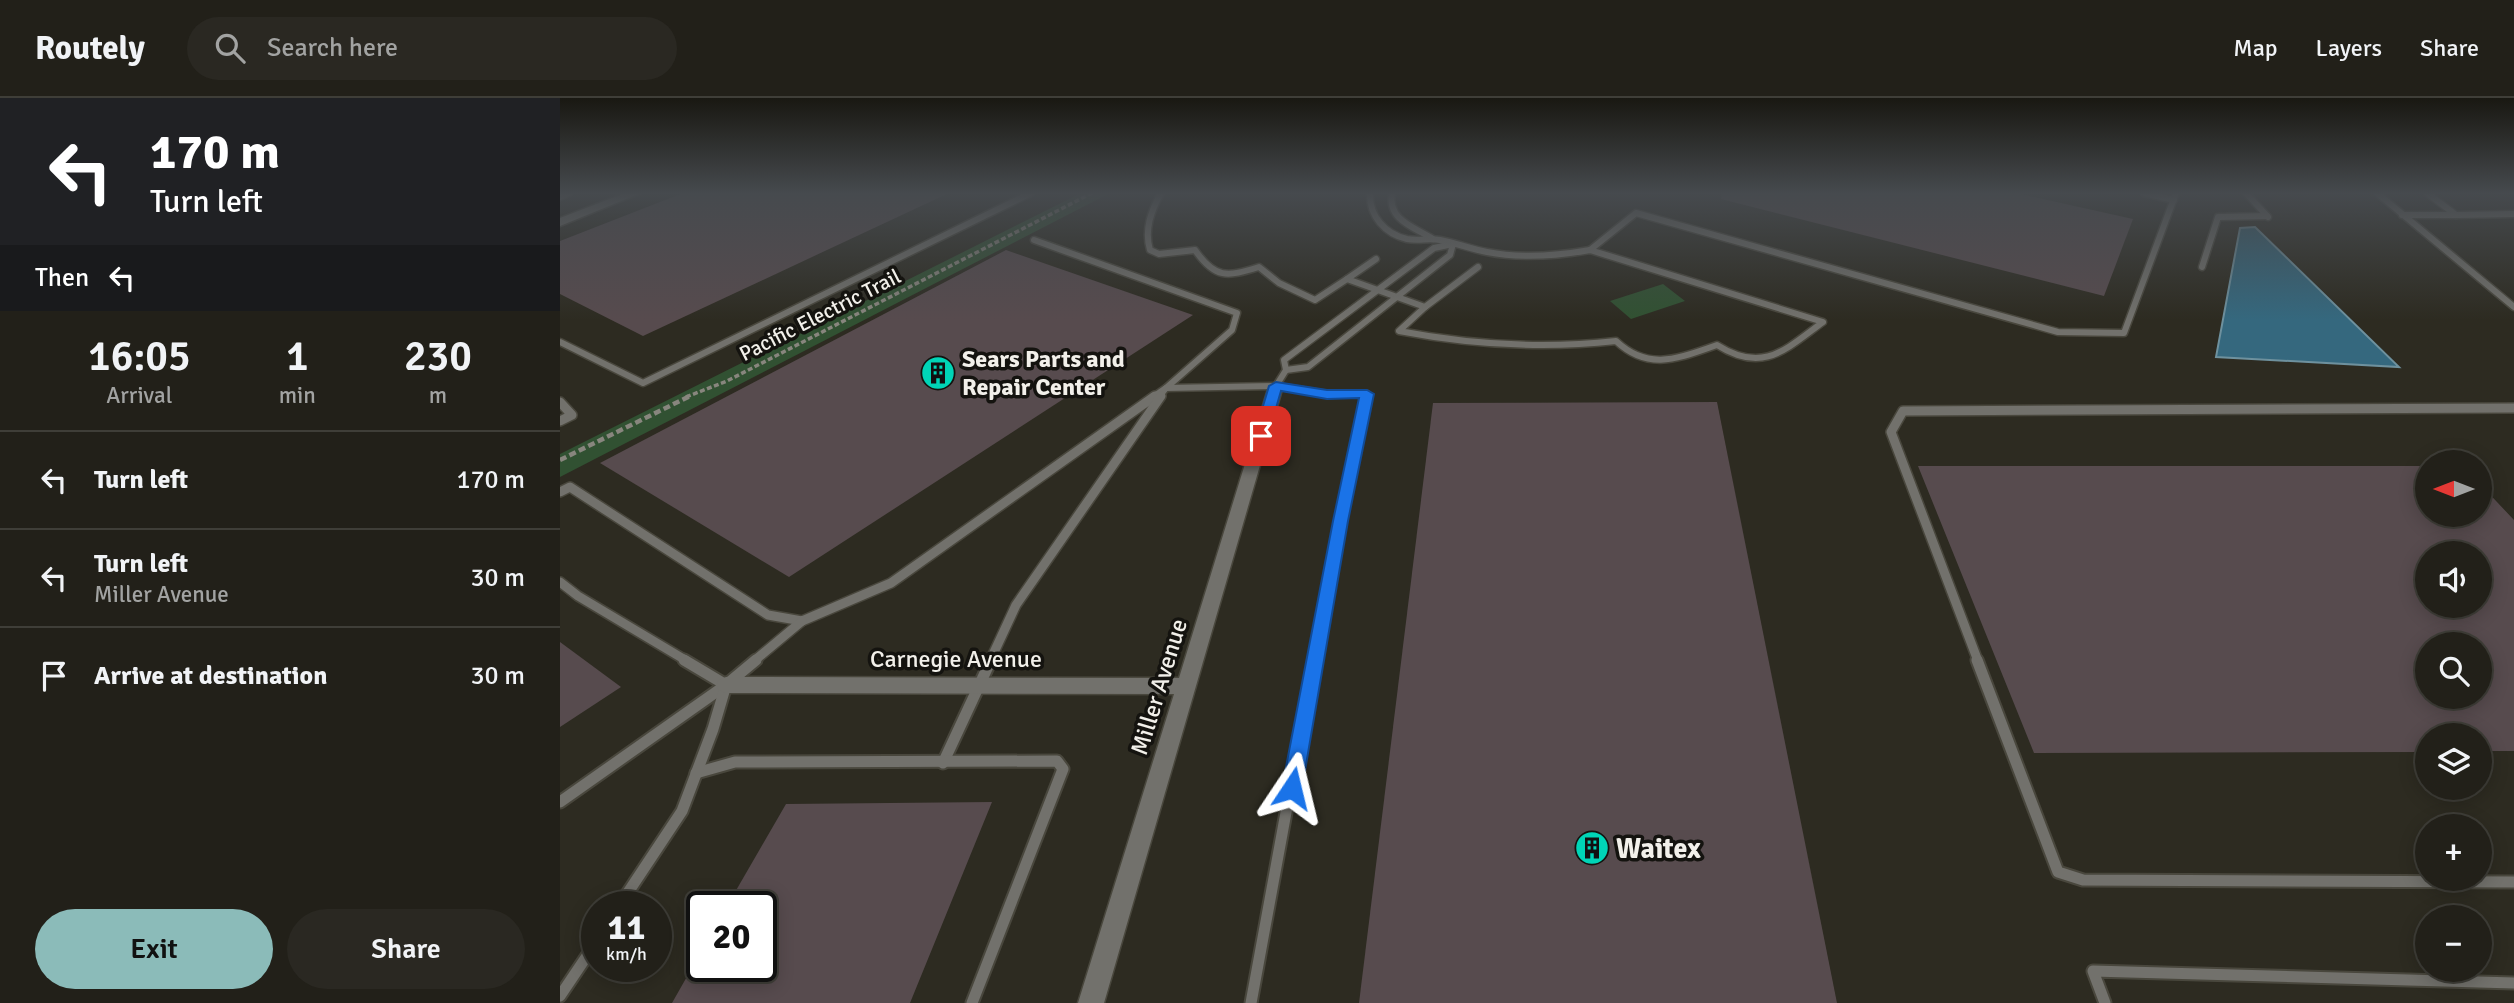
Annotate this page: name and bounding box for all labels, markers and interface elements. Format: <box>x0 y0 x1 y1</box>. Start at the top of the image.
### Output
search box <box>187 17 677 80</box>
text: Routely <box>35 28 145 69</box>
icon: search <box>211 29 249 67</box>
text: Search here <box>267 32 398 64</box>
text: Map <box>2233 33 2278 63</box>
text: Layers <box>2316 33 2382 63</box>
text: Share <box>2420 33 2479 63</box>
text: 170 m <box>150 122 280 182</box>
icon: left <box>35 126 126 217</box>
text: Turn left <box>150 182 263 221</box>
icon: left <box>103 259 141 297</box>
text: Then <box>35 262 89 294</box>
street label: Pacific Electric Trail <box>735 263 905 367</box>
text: 16:05 <box>88 331 191 382</box>
text: 1 <box>286 331 309 382</box>
text: 230 <box>404 331 472 382</box>
place label: Sears Parts and Repair Center <box>962 344 1125 402</box>
building icon: Sears Parts and Repair Center <box>919 354 957 392</box>
text: Arrival <box>106 381 172 410</box>
text: min <box>279 381 316 410</box>
text: m <box>429 381 447 410</box>
pin <box>1231 406 1291 466</box>
icon: arrive <box>1242 417 1280 455</box>
north arrow <box>2415 450 2492 527</box>
map controls <box>2415 450 2492 982</box>
icon: left <box>35 461 73 499</box>
text: Turn left <box>94 464 188 496</box>
text: 170 m <box>456 464 525 496</box>
button: sound <box>2415 541 2492 618</box>
text: Turn left <box>94 548 188 580</box>
icon: left <box>35 559 73 597</box>
text: 30 m <box>470 562 525 594</box>
text: Miller Avenue <box>94 580 229 609</box>
street label: Miller Avenue <box>1124 615 1194 759</box>
button: search <box>2415 632 2492 709</box>
street label: Carnegie Avenue <box>870 644 1042 674</box>
icon: arrive <box>35 657 73 695</box>
text: Arrive at destination <box>94 660 327 692</box>
text: 30 m <box>470 660 525 692</box>
button: layers <box>2415 723 2492 800</box>
position arrow <box>1255 751 1329 825</box>
button: + <box>2415 814 2492 891</box>
building icon: Waitex <box>1573 829 1611 867</box>
place label: Waitex <box>1616 832 1701 866</box>
speed limit sign: 20 <box>686 891 777 982</box>
button: − <box>2415 905 2492 982</box>
text: 11 <box>608 906 645 949</box>
button: Exit <box>35 909 273 989</box>
button: Share <box>287 909 525 989</box>
text: km/h <box>606 943 647 965</box>

